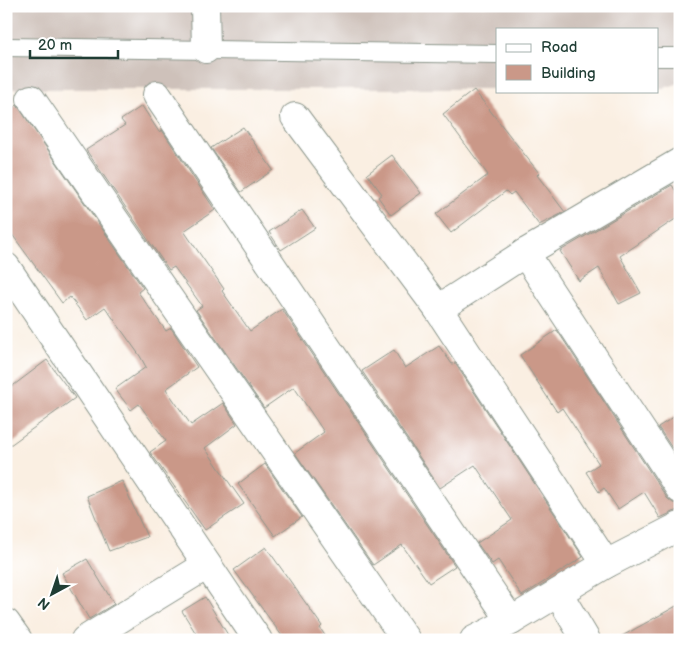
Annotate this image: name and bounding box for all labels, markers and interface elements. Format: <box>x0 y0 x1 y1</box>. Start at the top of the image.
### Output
scale bar <box>30 28 118 60</box>
legend <box>496 28 658 92</box>
text: 20 m <box>38 36 72 55</box>
text: Road <box>541 38 577 57</box>
text: Building <box>541 64 596 83</box>
north arrow <box>28 568 78 618</box>
text: N <box>34 594 53 613</box>

